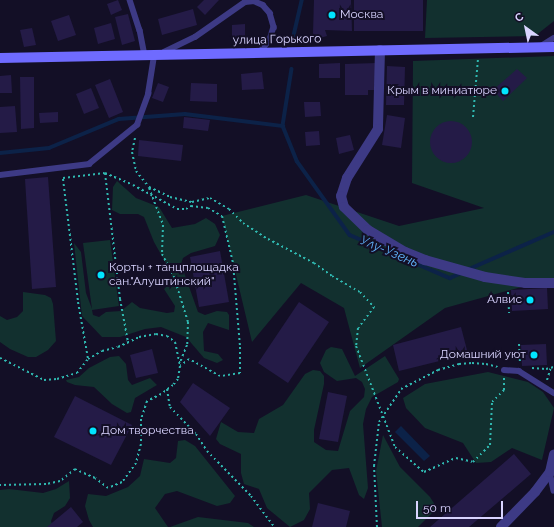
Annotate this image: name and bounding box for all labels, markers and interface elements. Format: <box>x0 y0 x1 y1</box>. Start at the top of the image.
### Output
place label: Москва <box>340 8 383 22</box>
north arrow <box>506 8 546 48</box>
marker: Москва <box>327 10 337 20</box>
text: С <box>512 10 526 25</box>
street label: улица Горького <box>233 32 321 48</box>
place label: Крым в миниатюре <box>387 84 497 98</box>
marker: Крым в миниатюре <box>500 86 510 96</box>
water label: Улу-Узень <box>357 233 421 271</box>
place label: Корты + танцплощадка сан."Алуштинский" <box>109 261 239 289</box>
marker: Корты + танцплощадка сан."Алуштинский" <box>96 270 106 280</box>
place label: Алвис <box>487 293 522 307</box>
marker: Алвис <box>525 295 535 305</box>
place label: Домашний уют <box>439 348 526 362</box>
marker: Домашний уют <box>529 350 539 360</box>
place label: Дом творчества <box>101 424 194 438</box>
marker: Дом творчества <box>88 426 98 436</box>
scale bar <box>418 493 505 519</box>
text: 50 m <box>423 501 451 515</box>

